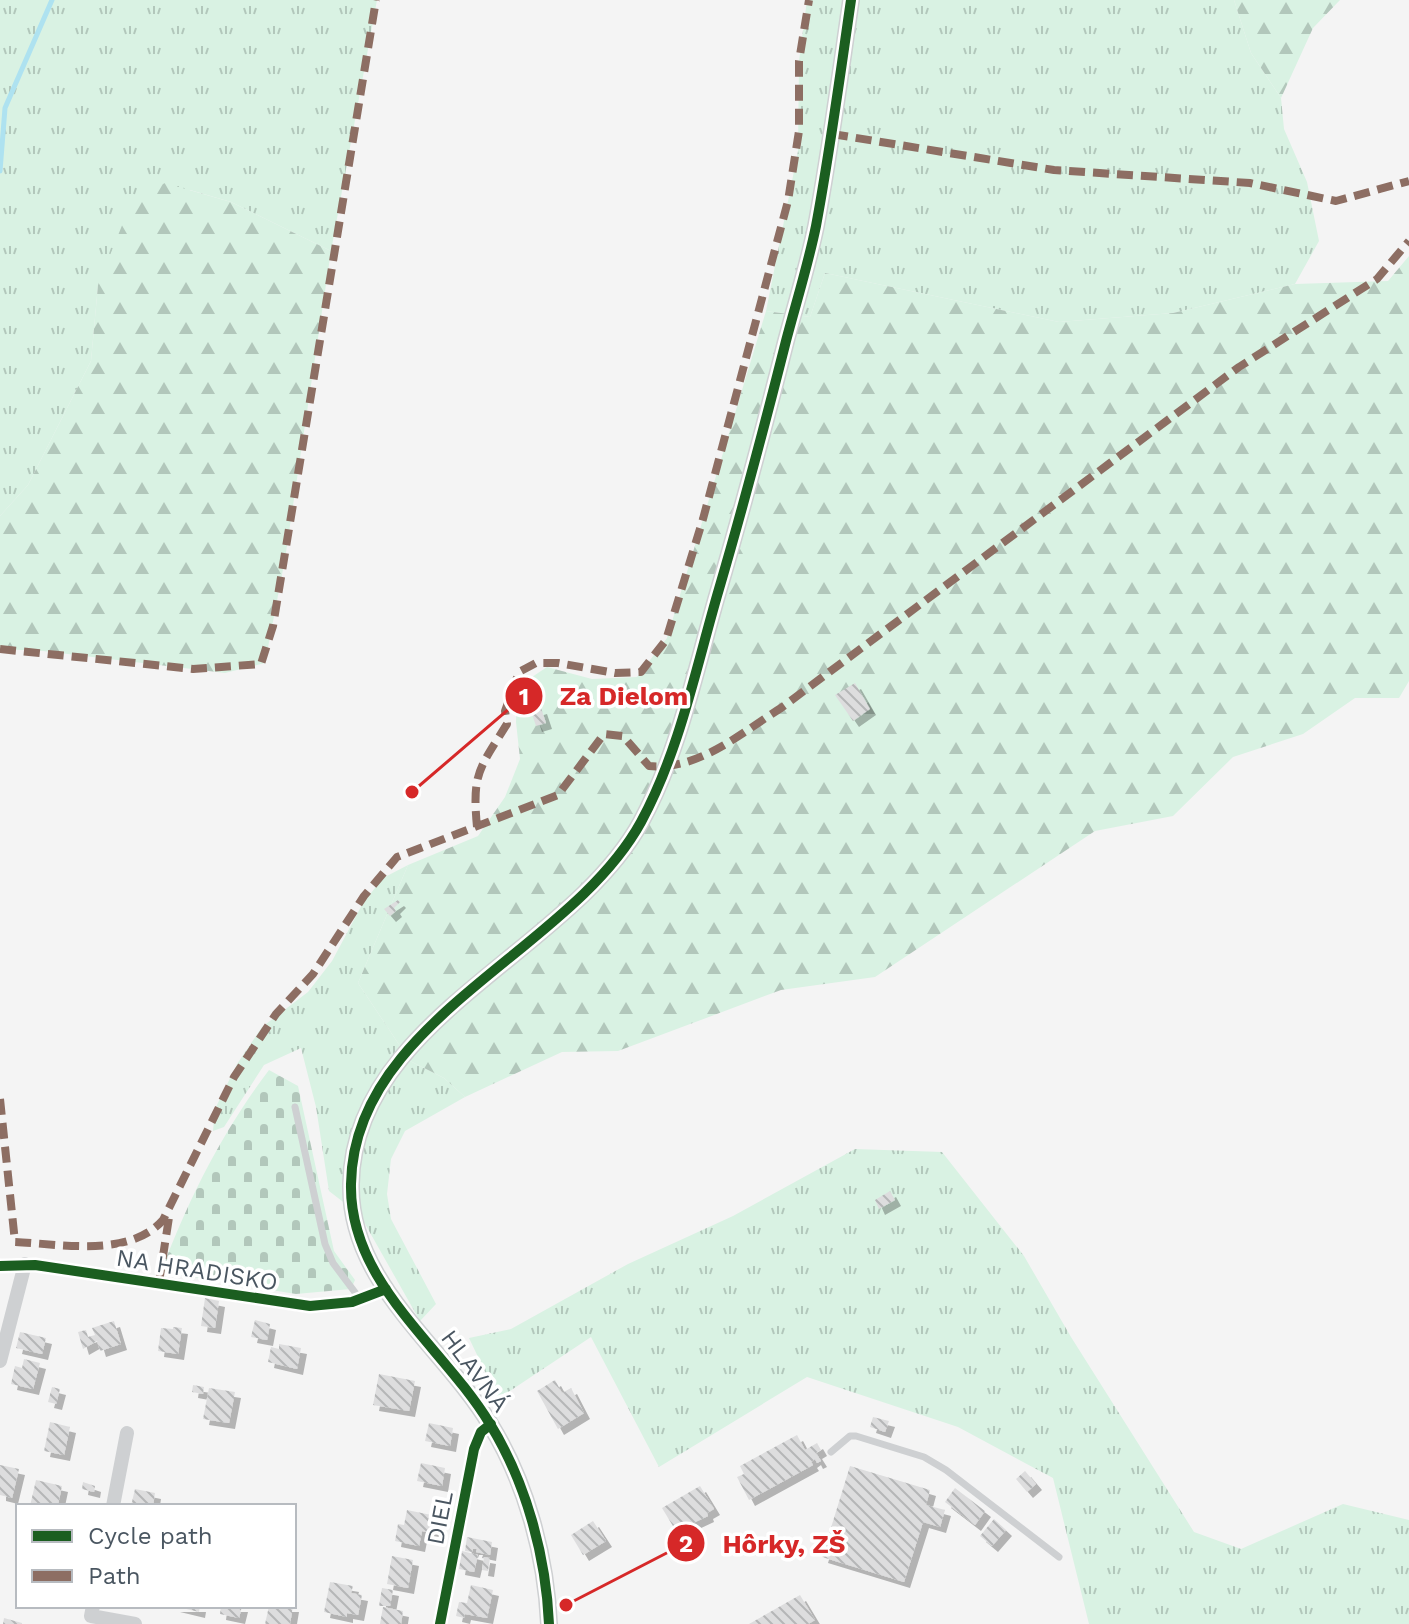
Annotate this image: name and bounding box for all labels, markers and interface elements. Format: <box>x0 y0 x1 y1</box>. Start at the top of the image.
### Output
callout: Za Dielom <box>504 671 705 721</box>
text: Za Dielom <box>560 681 688 711</box>
text: 1 <box>519 683 529 711</box>
street label: NA HRADISKO <box>114 1243 280 1297</box>
street label: HLAVNÁ <box>435 1324 515 1418</box>
street label: DIEL <box>421 1489 459 1547</box>
legend <box>16 1504 296 1608</box>
callout: Hôrky, ZŠ <box>666 1518 862 1568</box>
text: Cycle path <box>88 1522 213 1550</box>
text: Hôrky, ZŠ <box>722 1529 846 1559</box>
text: 2 <box>679 1530 693 1558</box>
text: Path <box>88 1562 141 1590</box>

